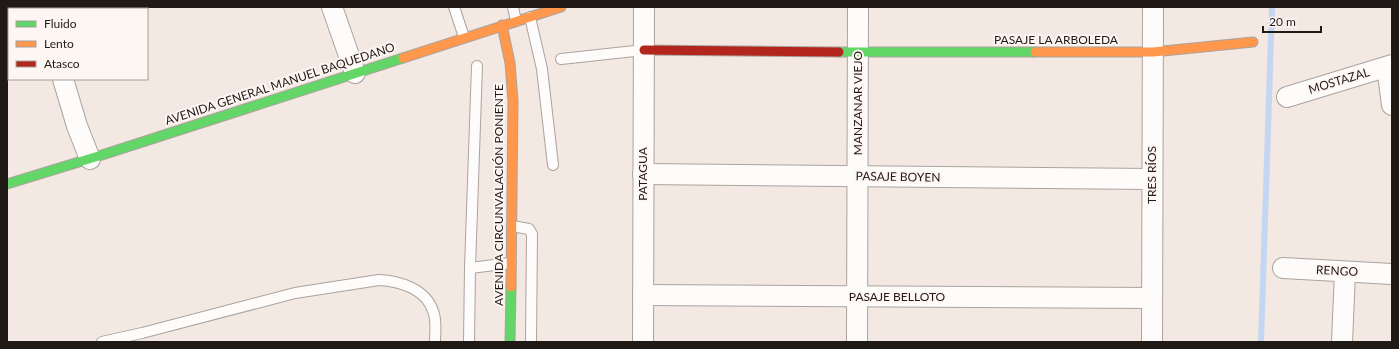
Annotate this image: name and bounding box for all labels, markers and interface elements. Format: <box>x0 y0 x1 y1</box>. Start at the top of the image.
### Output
legend <box>8 8 148 80</box>
scale bar <box>1263 8 1321 34</box>
text: 20 m <box>1269 14 1296 29</box>
text: Fluido <box>44 16 77 31</box>
street label: PASAJE LA ARBOLEDA <box>994 32 1119 47</box>
text: Lento <box>44 36 74 51</box>
street label: AVENIDA GENERAL MANUEL BAQUEDANO <box>163 39 397 128</box>
street label: MANZANAR VIEJO <box>850 50 865 155</box>
text: Atasco <box>44 56 80 71</box>
street label: MOSTAZAL <box>1306 64 1371 97</box>
street label: AVENIDA CIRCUNVALACIÓN PONIENTE <box>491 84 506 306</box>
street label: PATAGUA <box>635 146 650 201</box>
street label: TRES RÍOS <box>1144 146 1159 204</box>
street label: PASAJE BOYEN <box>855 168 941 185</box>
street label: RENGO <box>1316 262 1359 279</box>
street label: PASAJE BELLOTO <box>849 289 946 304</box>

